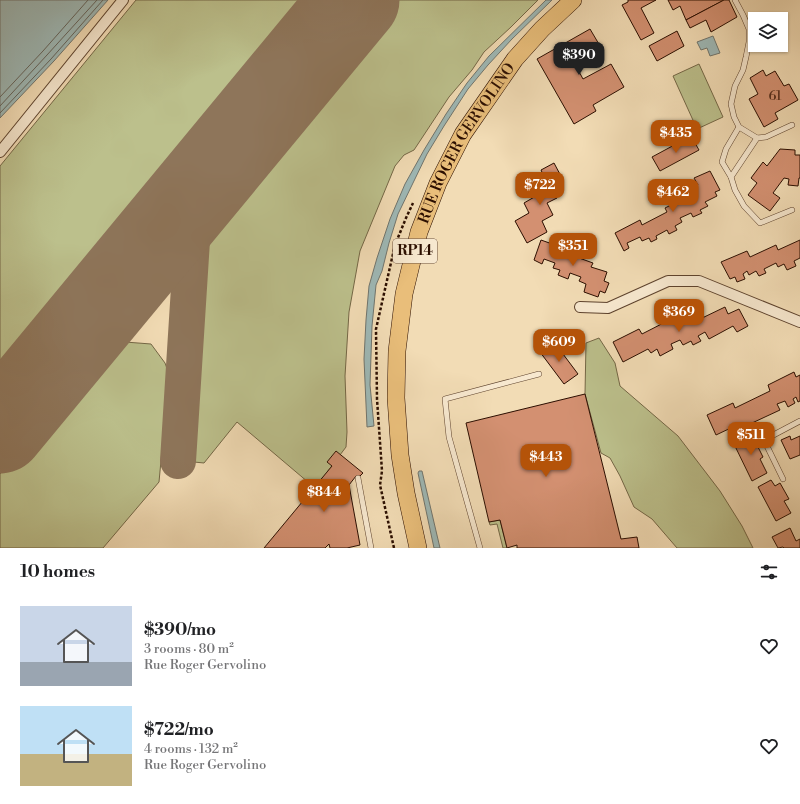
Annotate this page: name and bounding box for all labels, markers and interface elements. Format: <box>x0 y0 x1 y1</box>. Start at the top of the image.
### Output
map controls <box>748 12 788 52</box>
button: layers <box>748 12 788 52</box>
pin: $390 <box>555 42 603 76</box>
text: $390 <box>562 47 596 63</box>
street label: RUE ROGER GERVOLINO <box>414 59 519 226</box>
house number: 61 <box>768 88 782 104</box>
pin: $435 <box>652 120 700 154</box>
text: $435 <box>660 125 692 141</box>
pin: $722 <box>516 172 564 206</box>
text: $722 <box>524 177 556 193</box>
pin: $462 <box>649 179 697 213</box>
text: $462 <box>657 184 689 200</box>
pin: $351 <box>549 233 597 267</box>
text: $351 <box>558 238 588 254</box>
road number: RP14 <box>393 239 437 263</box>
pin: $369 <box>655 299 703 333</box>
text: $369 <box>663 304 695 320</box>
pin: $609 <box>535 329 583 363</box>
text: $609 <box>542 334 576 350</box>
pin: $511 <box>727 422 775 456</box>
text: $511 <box>737 427 765 443</box>
pin: $443 <box>522 444 570 478</box>
text: $443 <box>529 449 563 465</box>
pin: $844 <box>300 479 348 513</box>
text: $844 <box>307 484 341 500</box>
text: 10 homes <box>20 561 95 583</box>
icon: filters <box>758 561 780 583</box>
text: $390/mo <box>144 619 216 641</box>
icon: home <box>52 622 100 670</box>
icon: heart <box>758 635 780 657</box>
text: 3 rooms · 80 m² <box>144 641 234 657</box>
text: Rue Roger Gervolino <box>144 657 266 673</box>
text: $722/mo <box>144 719 214 741</box>
icon: home <box>52 722 100 770</box>
icon: heart <box>758 735 780 757</box>
text: 4 rooms · 132 m² <box>144 741 238 757</box>
text: Rue Roger Gervolino <box>144 757 266 773</box>

